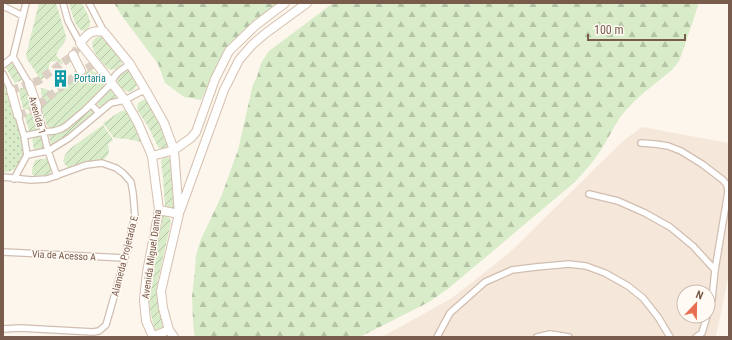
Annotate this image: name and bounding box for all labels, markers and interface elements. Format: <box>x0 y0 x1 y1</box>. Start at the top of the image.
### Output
scale bar <box>588 16 685 42</box>
text: 100 m <box>594 23 624 37</box>
building icon: Portaria <box>51 68 71 88</box>
place label: Portaria <box>74 73 106 84</box>
street label: Avenida 1 <box>27 95 48 135</box>
street label: Avenida Miguel Damha <box>140 208 163 299</box>
street label: Alameda Projetada E <box>109 215 140 297</box>
street label: Via de Acesso A <box>32 248 97 263</box>
north arrow <box>676 284 716 324</box>
text: N <box>694 288 705 303</box>

